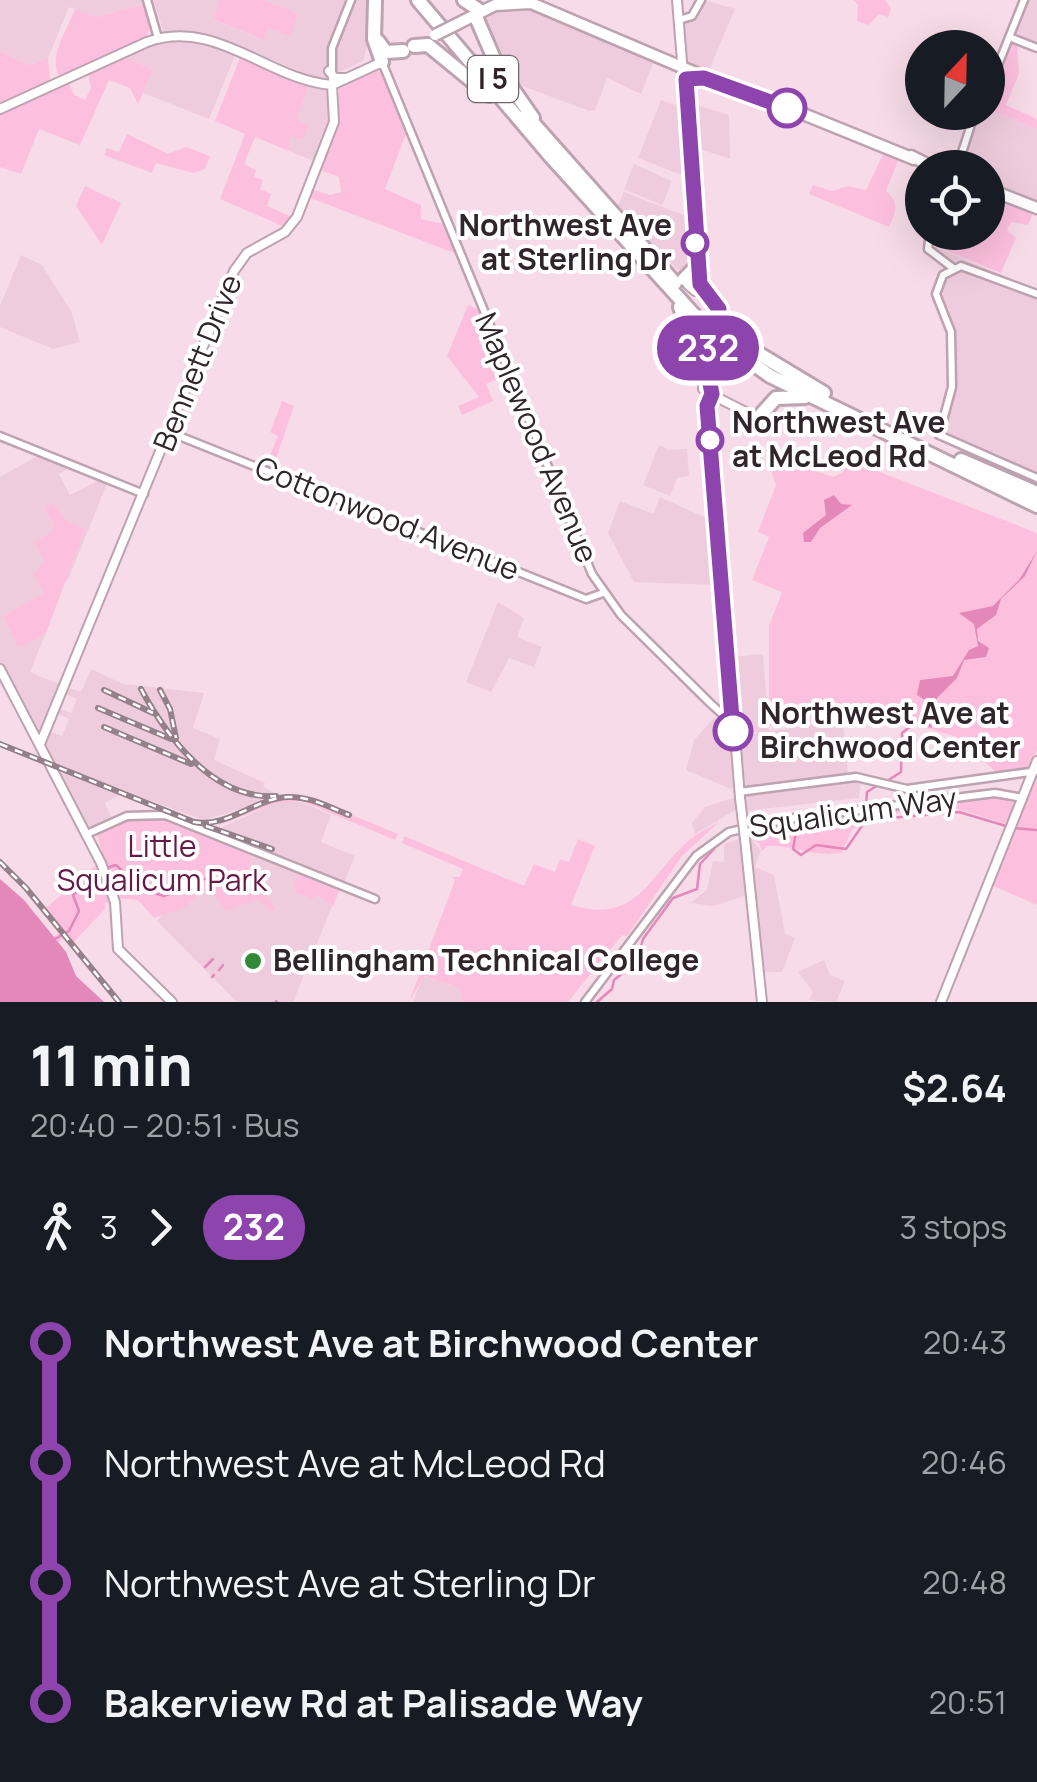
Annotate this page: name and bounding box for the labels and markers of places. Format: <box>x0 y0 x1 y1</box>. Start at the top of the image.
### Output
unlabelled marker <box>768 89 806 127</box>
place label: Northwest Ave at Sterling Dr <box>458 204 672 279</box>
marker: Northwest Ave at Sterling Dr <box>682 230 708 256</box>
place label: Northwest Ave at McLeod Rd <box>732 401 946 476</box>
marker: Northwest Ave at McLeod Rd <box>697 427 723 453</box>
place label: Northwest Ave at Birchwood Center <box>760 692 1021 767</box>
marker: Northwest Ave at Birchwood Center <box>714 712 752 750</box>
place label: Bellingham Technical College <box>273 939 699 980</box>
marker: Bellingham Technical College <box>242 950 264 972</box>

